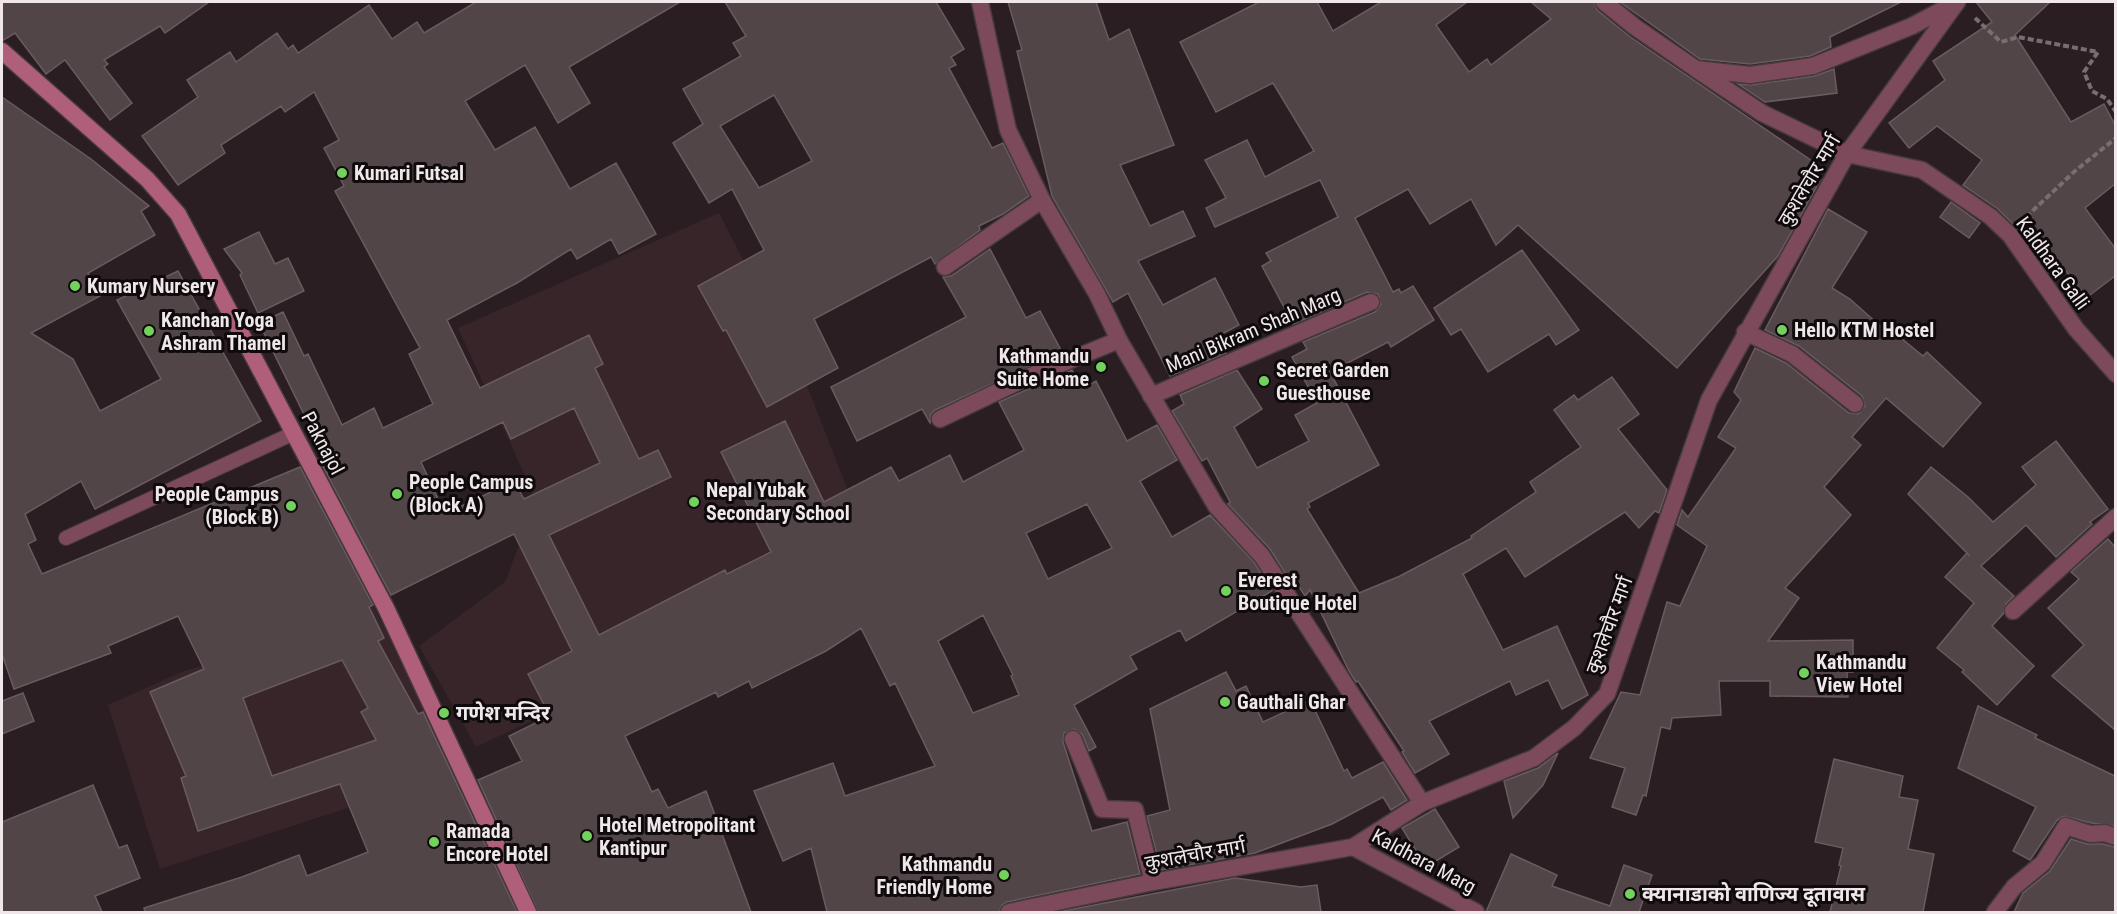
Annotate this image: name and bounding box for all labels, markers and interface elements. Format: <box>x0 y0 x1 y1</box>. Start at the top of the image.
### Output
street label: कुशलेचौर मार्ग <box>1773 129 1847 230</box>
place label: Kumari Futsal <box>354 161 464 185</box>
marker: Kumari Futsal <box>335 166 349 180</box>
street label: Kaldhara Galli <box>2011 212 2095 314</box>
place label: Kumary Nursery <box>87 274 215 298</box>
marker: Kumary Nursery <box>68 279 82 293</box>
street label: Mani Bikram Shah Marg <box>1162 282 1344 378</box>
place label: Kanchan Yoga Ashram Thamel <box>161 308 286 355</box>
place label: Hello KTM Hostel <box>1794 318 1934 342</box>
marker: Hello KTM Hostel <box>1775 323 1789 337</box>
marker: Kanchan Yoga Ashram Thamel <box>142 324 156 338</box>
place label: Kathmandu Suite Home <box>996 344 1089 391</box>
place label: Secret Garden Guesthouse <box>1276 358 1389 405</box>
marker: Kathmandu Suite Home <box>1094 360 1108 374</box>
marker: Secret Garden Guesthouse <box>1257 374 1271 388</box>
street label: Paknajol <box>296 407 350 479</box>
place label: People Campus (Block A) <box>409 470 533 517</box>
place label: Nepal Yubak Secondary School <box>706 478 850 525</box>
place label: People Campus (Block B) <box>155 482 279 529</box>
marker: People Campus (Block A) <box>390 487 404 501</box>
marker: Nepal Yubak Secondary School <box>687 495 701 509</box>
marker: People Campus (Block B) <box>284 499 298 513</box>
place label: Everest Boutique Hotel <box>1238 568 1357 615</box>
street label: कुशलेचौर मार्ग <box>1580 572 1639 677</box>
marker: Everest Boutique Hotel <box>1219 584 1233 598</box>
place label: Kathmandu View Hotel <box>1816 650 1906 697</box>
marker: Kathmandu View Hotel <box>1797 666 1811 680</box>
place label: Gauthali Ghar <box>1237 690 1346 714</box>
marker: Gauthali Ghar <box>1218 695 1232 709</box>
place label: गणेश मन्दिर <box>456 701 551 725</box>
marker: गणेश मन्दिर <box>437 706 451 720</box>
place label: Hotel Metropolitant Kantipur <box>599 813 755 860</box>
place label: Ramada Encore Hotel <box>446 819 548 866</box>
street label: Kaldhara Marg <box>1368 824 1480 898</box>
marker: Hotel Metropolitant Kantipur <box>580 829 594 843</box>
street label: कुशलेचौर मार्ग <box>1143 833 1248 876</box>
marker: Ramada Encore Hotel <box>427 835 441 849</box>
place label: Kathmandu Friendly Home <box>877 852 992 899</box>
marker: Kathmandu Friendly Home <box>997 868 1011 882</box>
place label: क्यानाडाको वाणिज्य दूतावास <box>1642 882 1866 907</box>
marker: क्यानाडाको वाणिज्य दूतावास <box>1623 887 1637 901</box>

